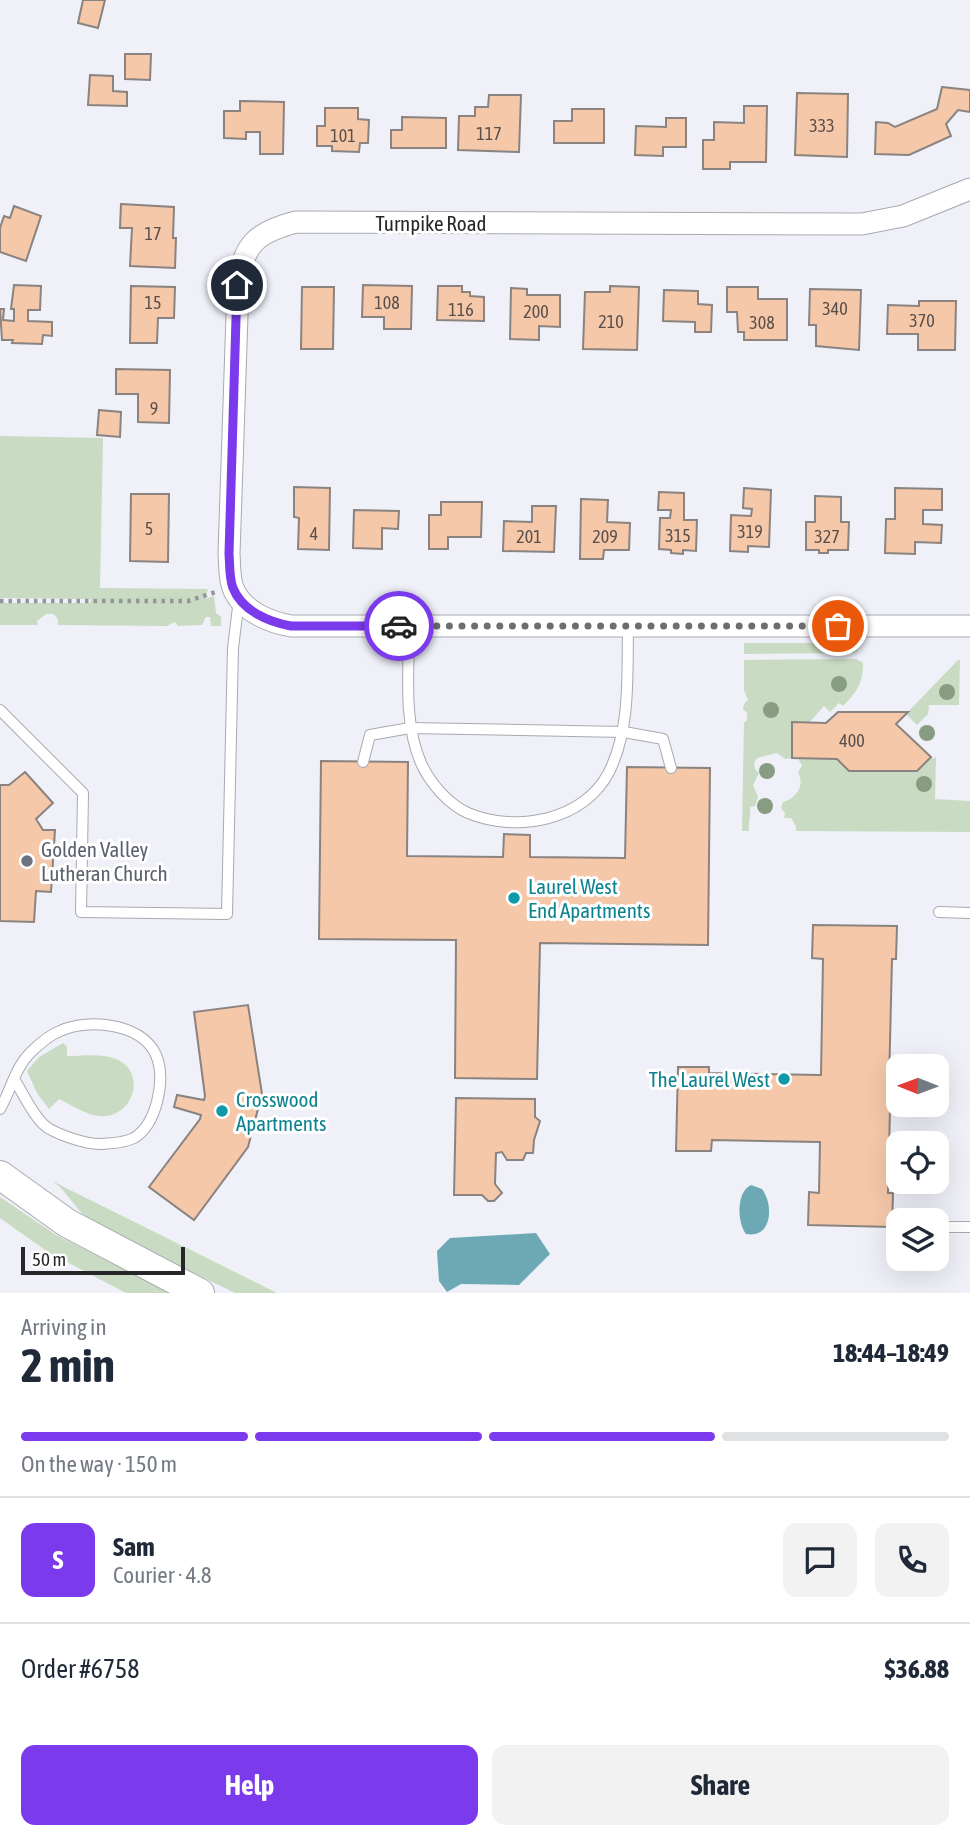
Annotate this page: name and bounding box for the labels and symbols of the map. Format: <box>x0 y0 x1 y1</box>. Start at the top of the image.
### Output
house number: 333 <box>809 115 835 136</box>
house number: 117 <box>476 123 502 144</box>
house number: 101 <box>330 125 356 146</box>
street label: Turnpike Road <box>376 211 486 235</box>
house number: 17 <box>145 223 161 244</box>
pin <box>207 255 267 315</box>
house number: 15 <box>145 292 161 313</box>
house number: 108 <box>374 292 400 313</box>
house number: 340 <box>822 298 848 319</box>
house number: 116 <box>448 299 474 320</box>
house number: 200 <box>523 301 549 322</box>
house number: 370 <box>909 310 935 331</box>
house number: 210 <box>598 311 624 332</box>
house number: 308 <box>749 312 775 333</box>
house number: 9 <box>150 398 158 419</box>
house number: 5 <box>145 518 153 539</box>
house number: 319 <box>737 521 763 542</box>
house number: 4 <box>310 523 318 544</box>
house number: 315 <box>665 525 691 546</box>
house number: 201 <box>516 526 542 547</box>
house number: 209 <box>592 526 618 547</box>
house number: 327 <box>814 526 840 547</box>
courier <box>364 591 434 661</box>
pin <box>808 596 868 656</box>
house number: 400 <box>839 730 865 751</box>
place label: Golden Valley Lutheran Church <box>41 837 168 885</box>
marker: Golden Valley Lutheran Church <box>19 853 35 869</box>
place label: Laurel West End Apartments <box>528 874 650 922</box>
marker: Laurel West End Apartments <box>506 890 522 906</box>
north arrow <box>886 1054 948 1116</box>
place label: The Laurel West <box>649 1067 770 1091</box>
marker: The Laurel West <box>776 1071 792 1087</box>
place label: Crosswood Apartments <box>236 1087 326 1135</box>
marker: Crosswood Apartments <box>214 1103 230 1119</box>
scale bar <box>21 1244 186 1276</box>

